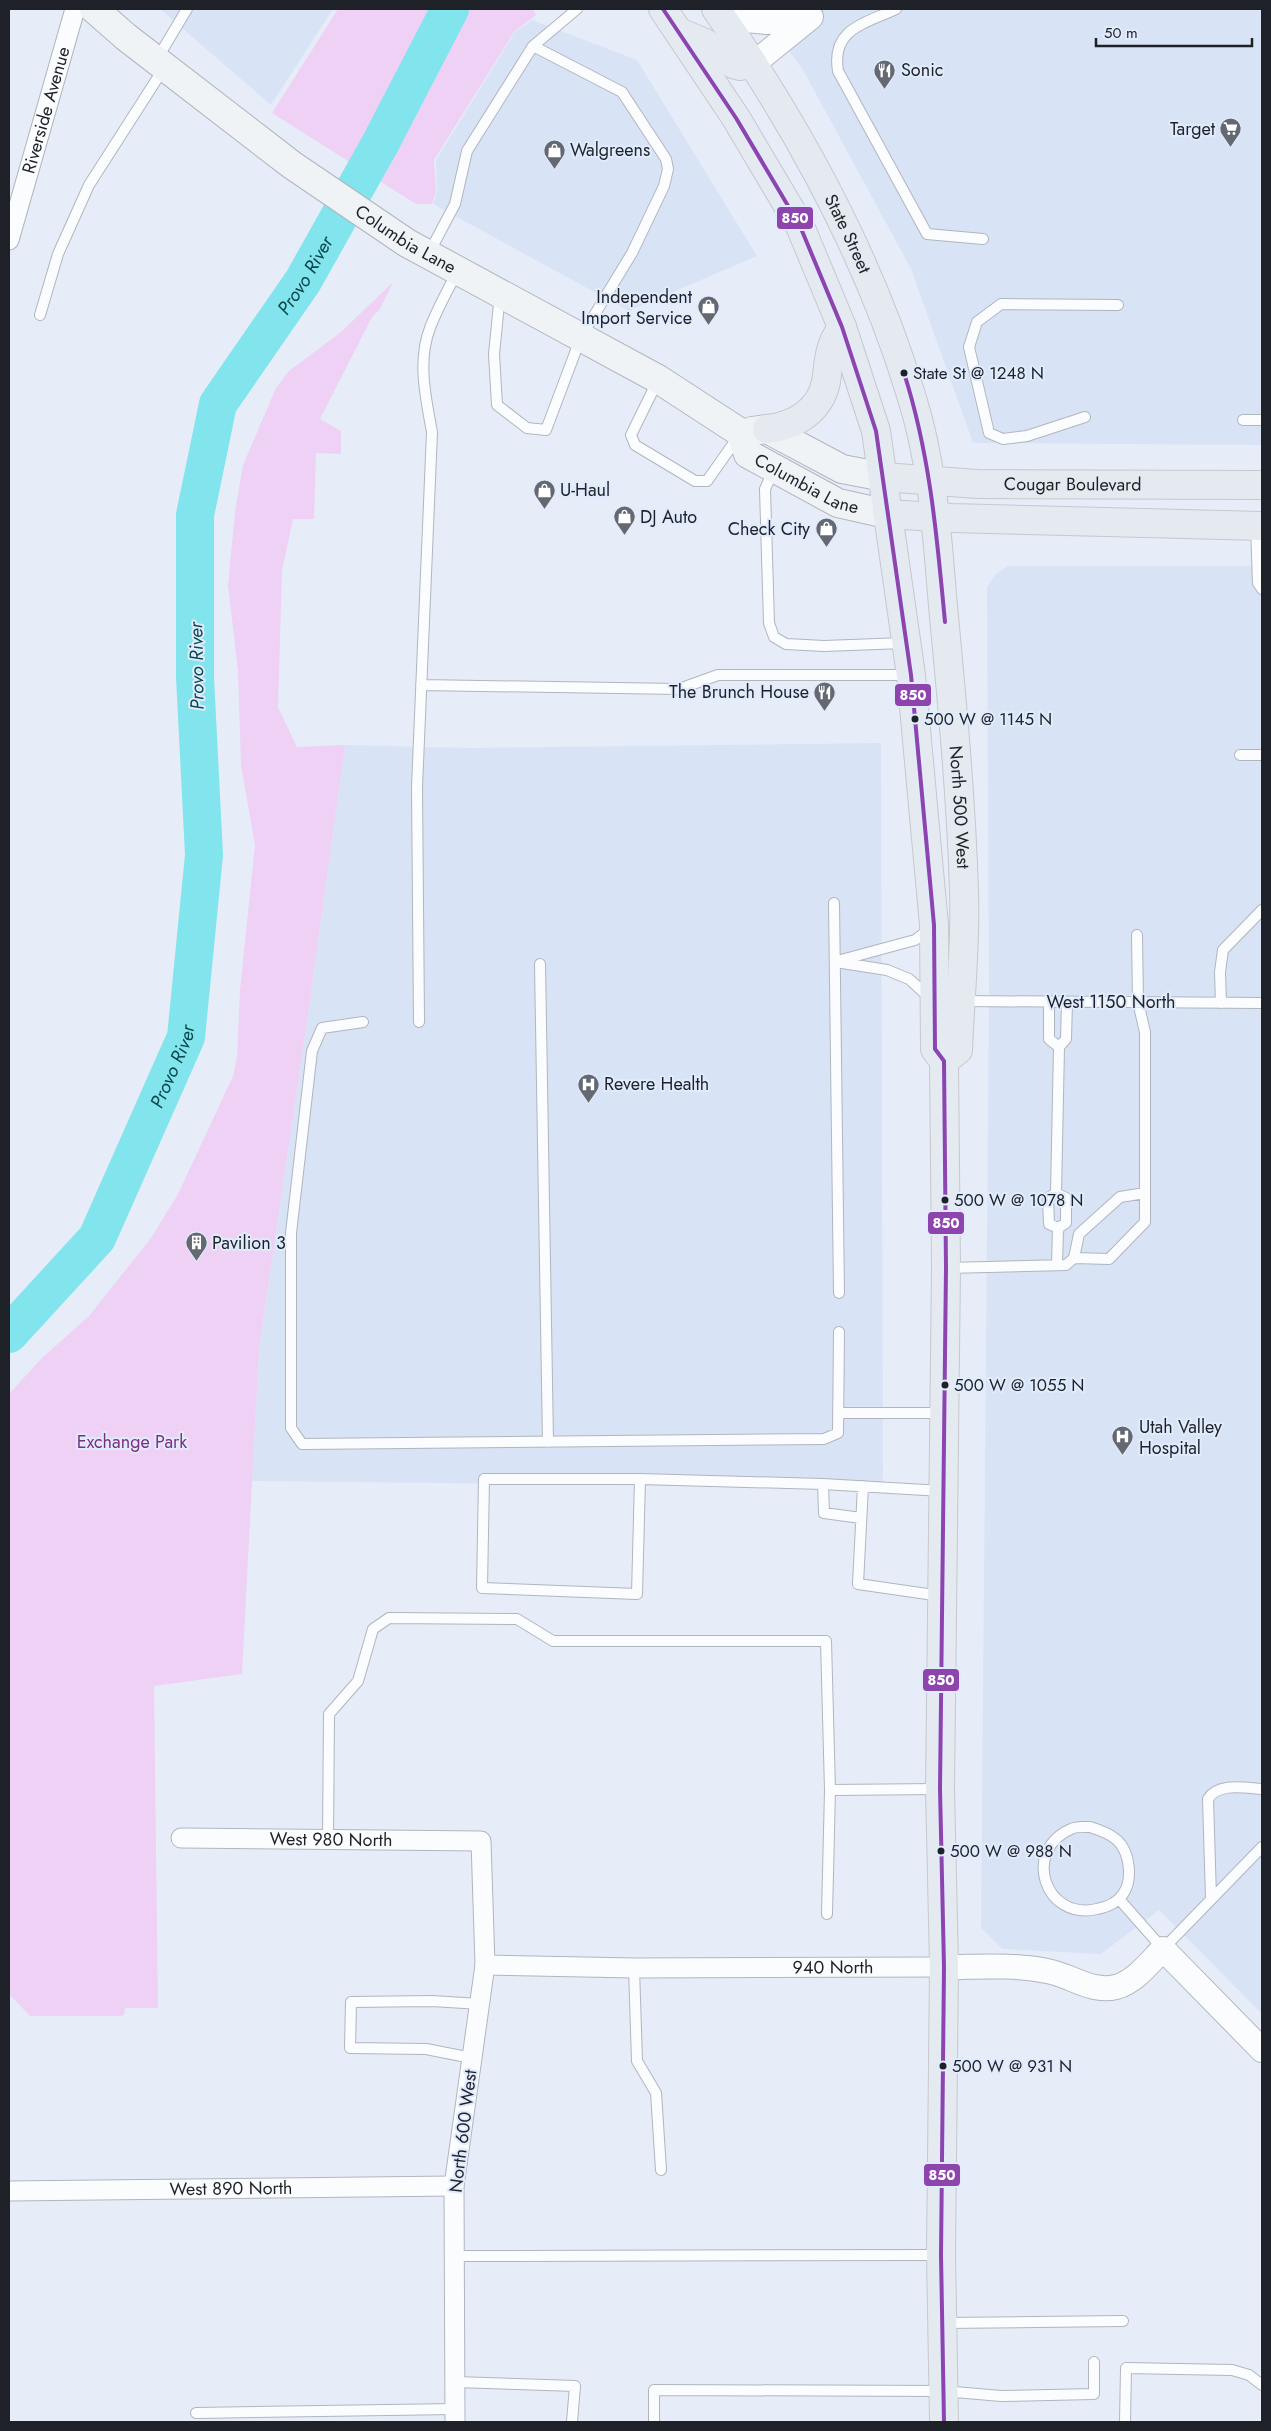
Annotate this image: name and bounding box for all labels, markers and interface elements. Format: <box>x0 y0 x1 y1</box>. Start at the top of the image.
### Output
scale bar <box>1096 15 1252 47</box>
text: 50 m <box>1104 22 1138 44</box>
street label: Riverside Avenue <box>16 44 77 177</box>
place label: Sonic <box>901 57 943 83</box>
restaurant icon: Sonic <box>873 58 897 89</box>
place label: Target <box>1170 116 1216 142</box>
supermarket icon: Target <box>1219 117 1243 148</box>
place label: Walgreens <box>570 137 650 163</box>
shop icon: Walgreens <box>542 138 566 169</box>
street label: State Street <box>818 190 878 278</box>
street label: Columbia Lane <box>350 198 461 280</box>
line badge: 850 <box>776 206 814 230</box>
text: 850 <box>781 208 809 228</box>
water label: Provo River <box>271 230 341 320</box>
place label: Independent Import Service <box>581 284 693 331</box>
shop icon: Independent Import Service <box>696 295 720 326</box>
place label: State St @ 1248 N <box>913 361 1044 385</box>
marker: State St @ 1248 N <box>899 368 909 378</box>
street label: Columbia Lane <box>750 447 861 520</box>
street label: Cougar Boulevard <box>1004 471 1142 498</box>
place label: U-Haul <box>560 477 610 503</box>
shop icon: U-Haul <box>532 478 556 509</box>
place label: DJ Auto <box>640 504 697 530</box>
shop icon: DJ Auto <box>612 505 636 536</box>
place label: Check City <box>728 516 810 542</box>
shop icon: Check City <box>814 517 838 548</box>
water label: Provo River <box>182 620 211 710</box>
place label: The Brunch House <box>669 679 809 705</box>
restaurant icon: The Brunch House <box>813 680 837 711</box>
line badge: 850 <box>894 683 932 707</box>
text: 850 <box>899 685 927 705</box>
place label: 500 W @ 1145 N <box>924 707 1052 731</box>
marker: 500 W @ 1145 N <box>910 714 920 724</box>
street label: North 500 West <box>943 744 976 870</box>
street label: West 1150 North <box>1047 989 1175 1015</box>
water label: Provo River <box>143 1022 201 1112</box>
place label: Revere Health <box>604 1071 709 1097</box>
hospital icon: Revere Health <box>576 1072 600 1103</box>
place label: 500 W @ 1078 N <box>954 1188 1084 1212</box>
marker: 500 W @ 1078 N <box>940 1195 950 1205</box>
line badge: 850 <box>927 1211 965 1235</box>
text: 850 <box>932 1213 960 1233</box>
place label: Pavilion 3 <box>212 1230 286 1256</box>
building icon: Pavilion 3 <box>184 1231 208 1262</box>
place label: 500 W @ 1055 N <box>954 1373 1085 1397</box>
marker: 500 W @ 1055 N <box>940 1380 950 1390</box>
place label: Utah Valley Hospital <box>1139 1414 1222 1461</box>
hospital icon: Utah Valley Hospital <box>1111 1425 1135 1456</box>
park label: Exchange Park <box>77 1429 187 1455</box>
line badge: 850 <box>922 1668 960 1692</box>
text: 850 <box>927 1670 955 1690</box>
street label: West 980 North <box>269 1826 393 1853</box>
place label: 500 W @ 988 N <box>950 1839 1072 1863</box>
marker: 500 W @ 988 N <box>936 1846 946 1856</box>
street label: 940 North <box>793 1954 873 1980</box>
place label: 500 W @ 931 N <box>952 2054 1072 2078</box>
marker: 500 W @ 931 N <box>938 2061 948 2071</box>
street label: North 600 West <box>443 2067 484 2194</box>
line badge: 850 <box>923 2163 961 2187</box>
text: 850 <box>928 2165 956 2185</box>
street label: West 890 North <box>169 2175 293 2202</box>

